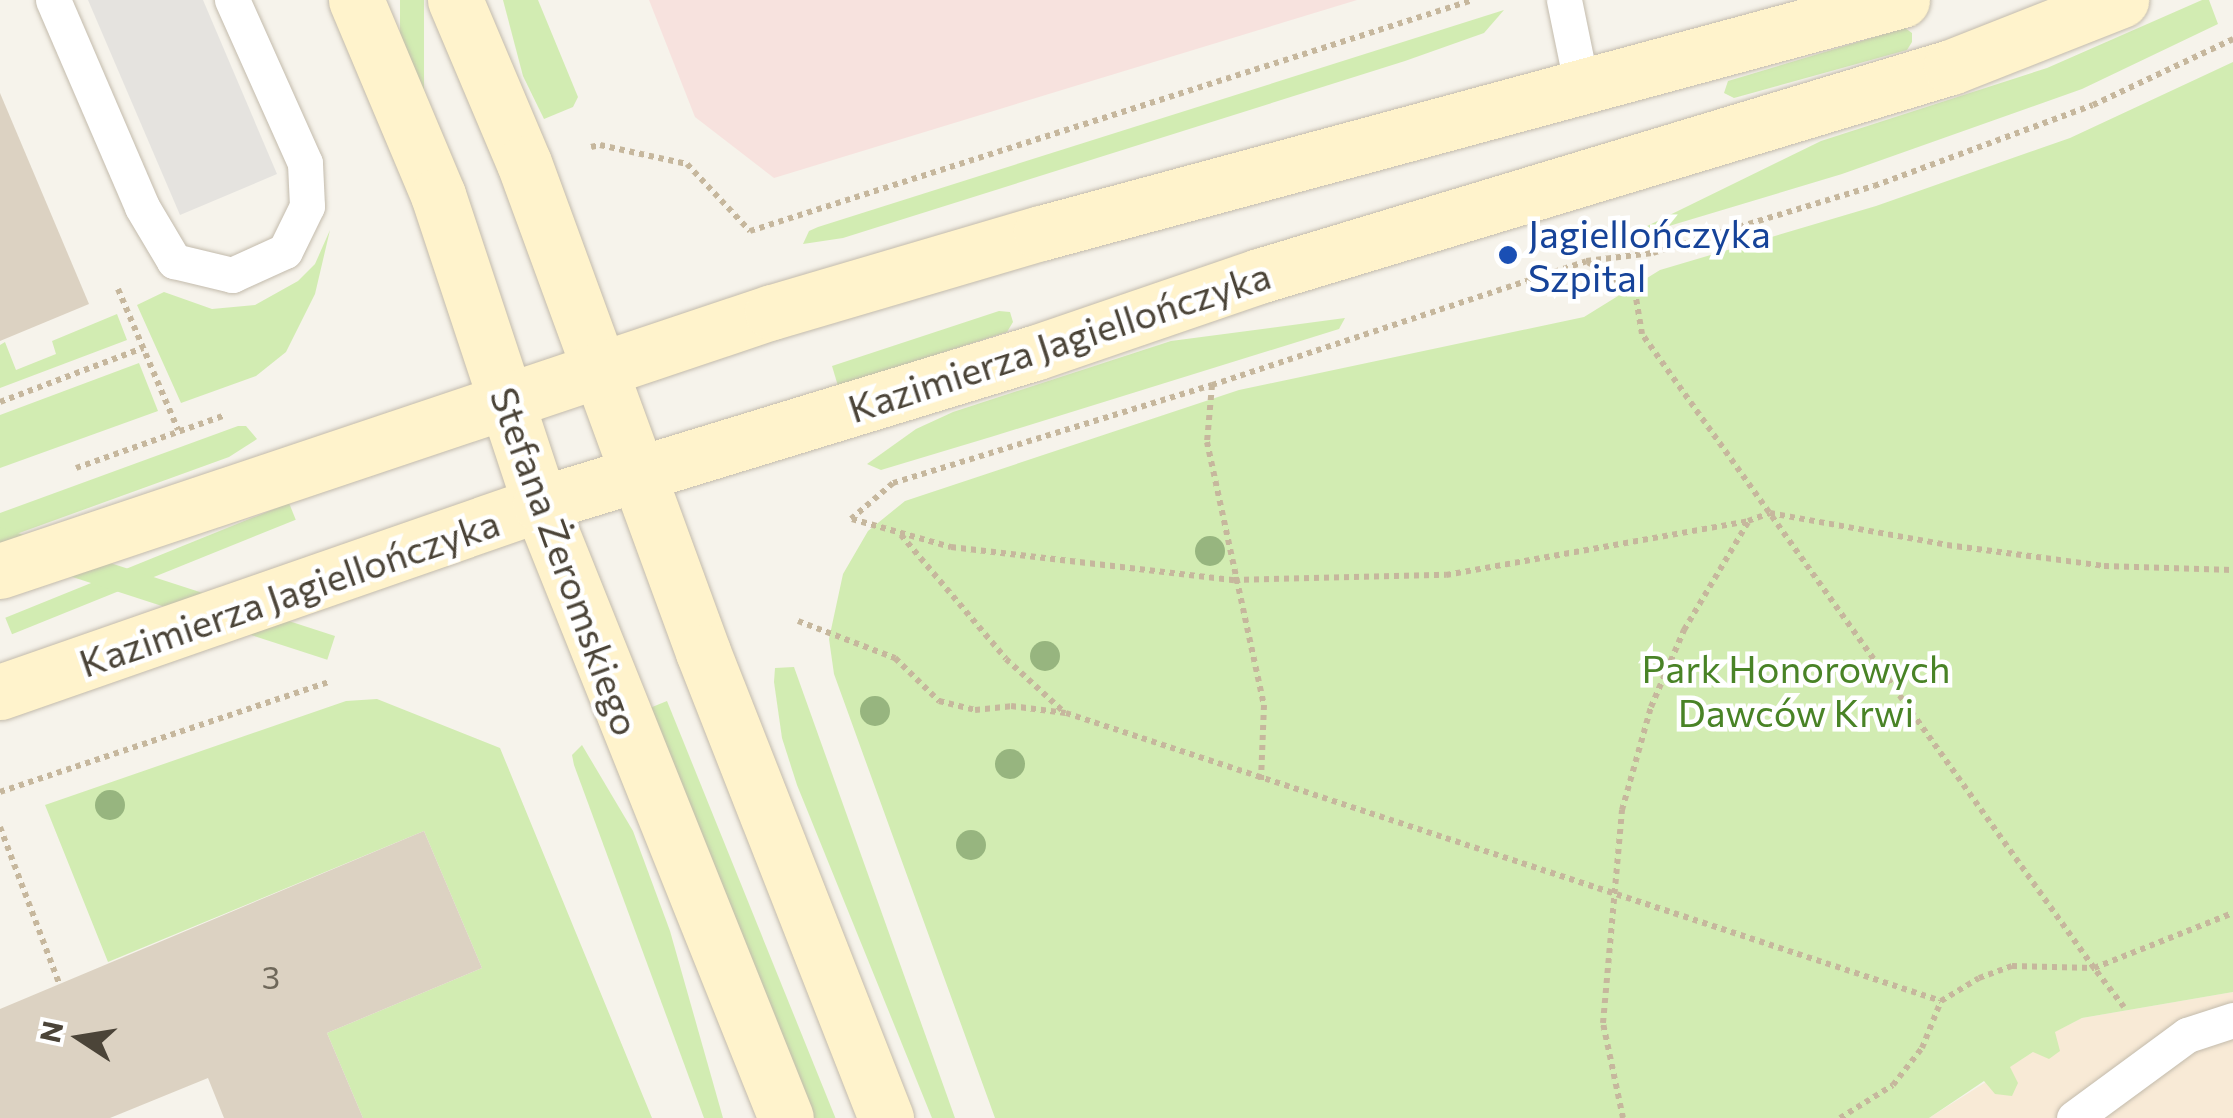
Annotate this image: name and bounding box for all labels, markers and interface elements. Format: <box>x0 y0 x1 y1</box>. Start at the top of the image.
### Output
place label: Jagiellończyka Szpital <box>1528 210 1771 300</box>
marker: Jagiellończyka Szpital <box>1497 244 1519 266</box>
street label: Kazimierza Jagiellończyka <box>842 251 1276 431</box>
street label: Stefana Żeromskiego <box>482 381 650 741</box>
street label: Kazimierza Jagiellończyka <box>73 499 505 685</box>
park label: Park Honorowych Dawców Krwi <box>1642 645 1950 734</box>
house number: 3 <box>262 957 280 995</box>
north arrow <box>30 988 130 1088</box>
text: N <box>32 1018 69 1046</box>

